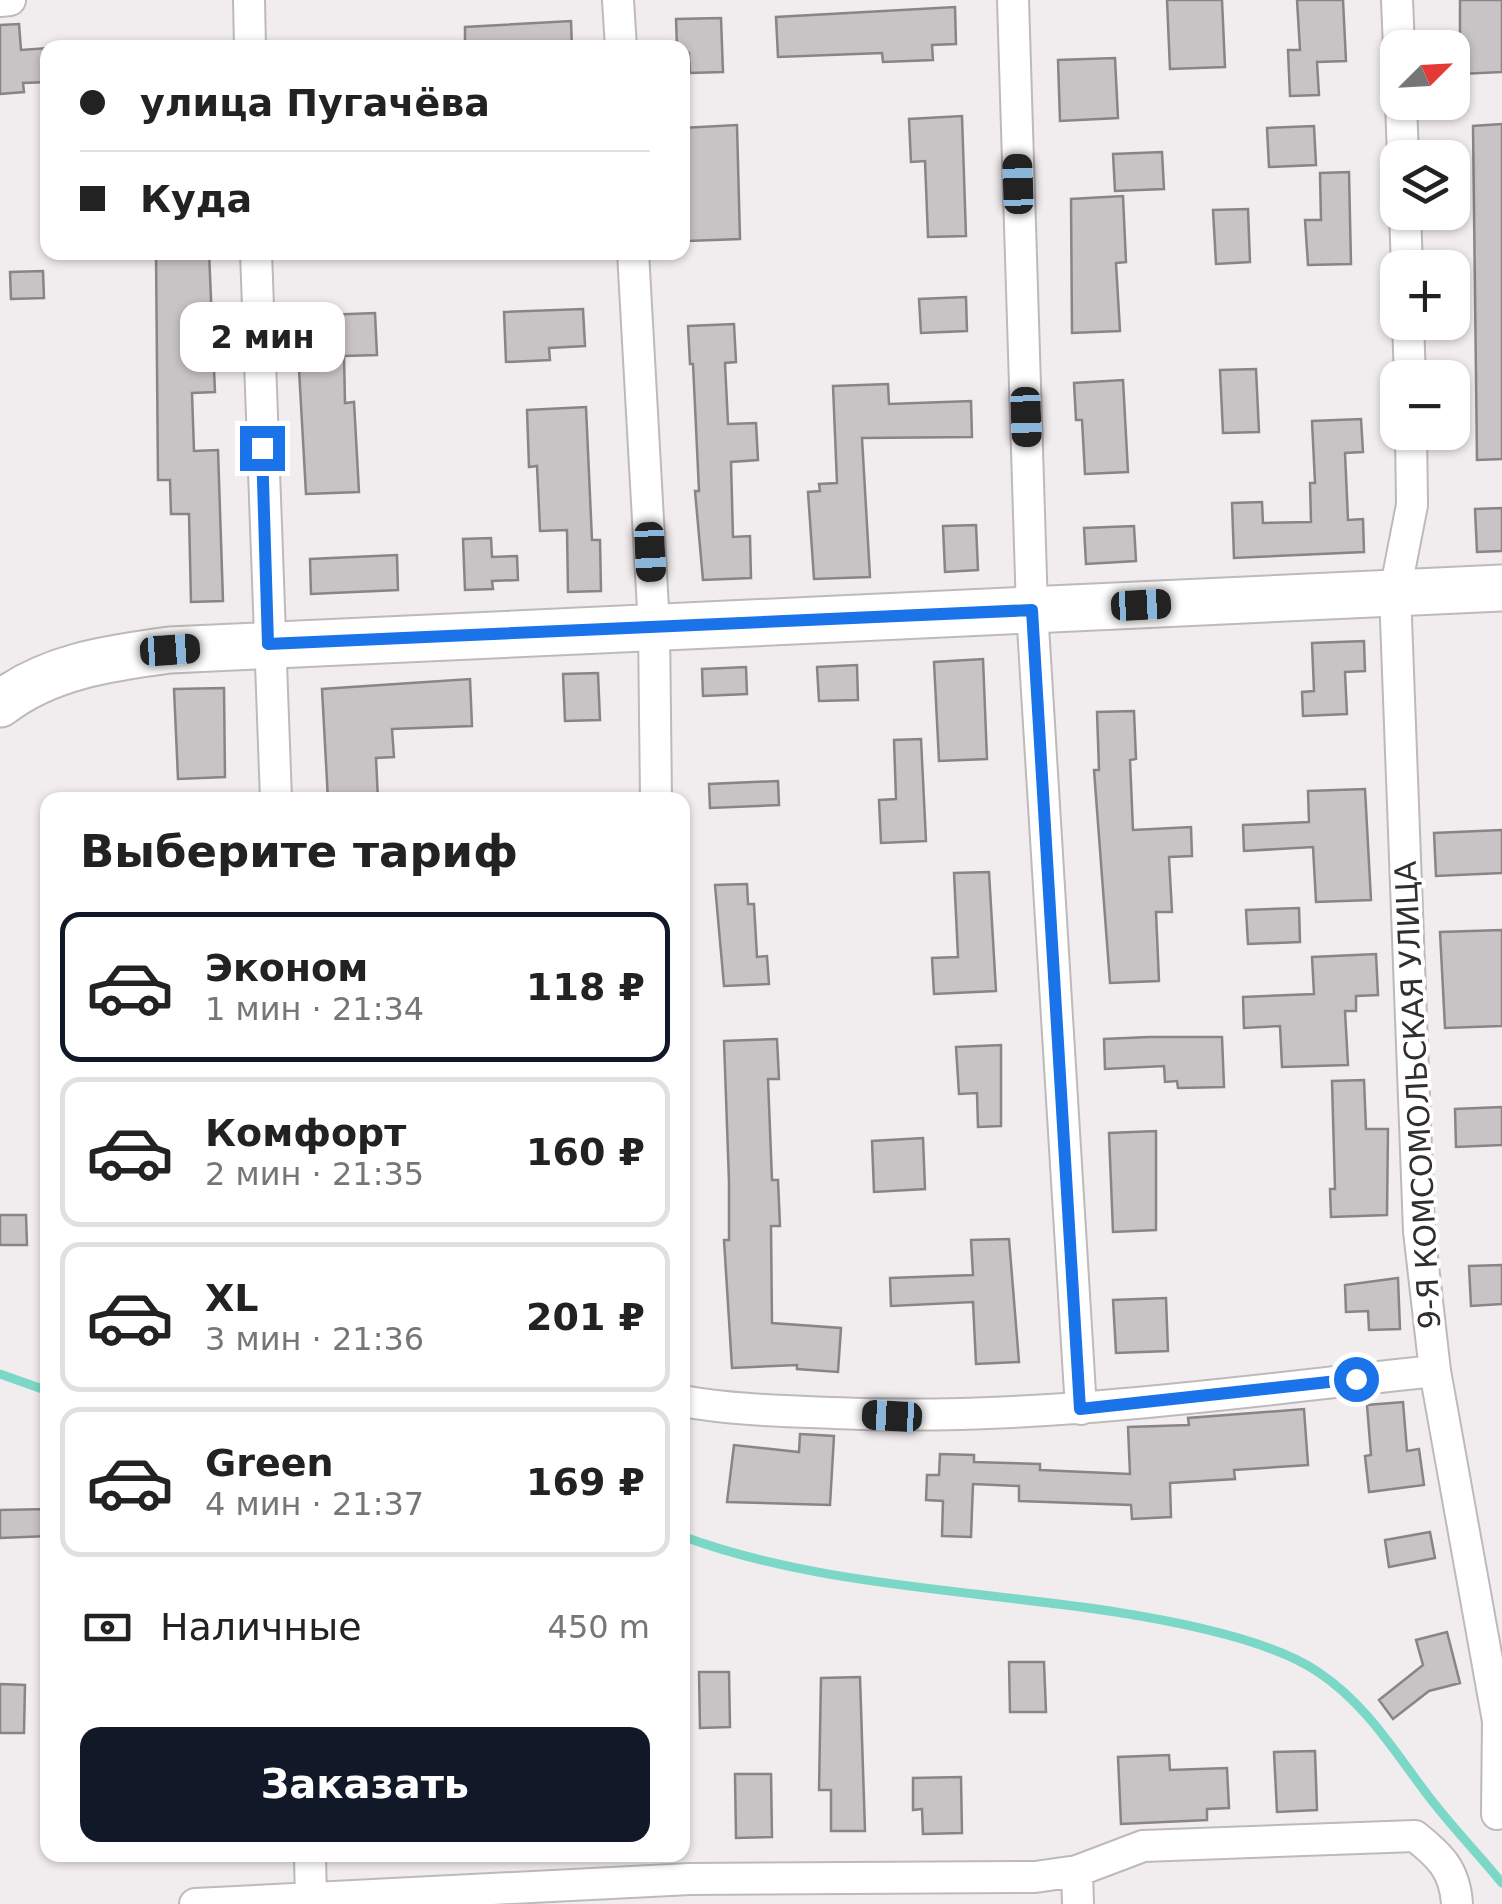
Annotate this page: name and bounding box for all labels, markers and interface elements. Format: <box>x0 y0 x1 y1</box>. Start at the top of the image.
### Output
north arrow <box>1380 30 1470 120</box>
map controls <box>1380 30 1470 450</box>
text: улица Пугачёва <box>140 81 490 125</box>
button: layers <box>1380 140 1470 230</box>
car <box>1002 153 1034 215</box>
text: Куда <box>140 177 252 221</box>
button: + <box>1380 250 1470 340</box>
callout: 2 мин <box>180 303 344 373</box>
text: 2 мин <box>210 318 315 356</box>
button: − <box>1380 360 1470 450</box>
car <box>1010 386 1042 448</box>
route end <box>240 426 285 471</box>
car <box>633 521 667 583</box>
car <box>1110 588 1172 622</box>
car <box>139 633 201 667</box>
text: Выберите тариф <box>80 825 518 878</box>
street label: 9-Я КОМСОМОЛЬСКАЯ УЛИЦА <box>1388 860 1447 1330</box>
icon: car <box>85 942 175 1032</box>
text: Эконом <box>205 946 368 990</box>
text: 118 ₽ <box>526 965 645 1009</box>
text: 1 мин · 21:34 <box>205 990 424 1028</box>
icon: car <box>85 1107 175 1197</box>
text: Комфорт <box>205 1111 406 1155</box>
text: 160 ₽ <box>526 1130 645 1174</box>
text: 2 мин · 21:35 <box>205 1155 424 1193</box>
icon: car <box>85 1272 175 1362</box>
text: XL <box>205 1276 259 1320</box>
text: 201 ₽ <box>526 1295 645 1339</box>
text: 3 мин · 21:36 <box>205 1320 424 1358</box>
route start <box>1334 1357 1379 1402</box>
car <box>861 1399 923 1433</box>
icon: car <box>85 1437 175 1527</box>
text: Green <box>205 1441 334 1485</box>
text: 169 ₽ <box>526 1460 645 1504</box>
text: 4 мин · 21:37 <box>205 1485 424 1523</box>
icon: cash <box>80 1600 135 1655</box>
text: Наличные <box>160 1605 362 1649</box>
text: 450 m <box>548 1608 650 1646</box>
button: Заказать <box>80 1727 650 1842</box>

